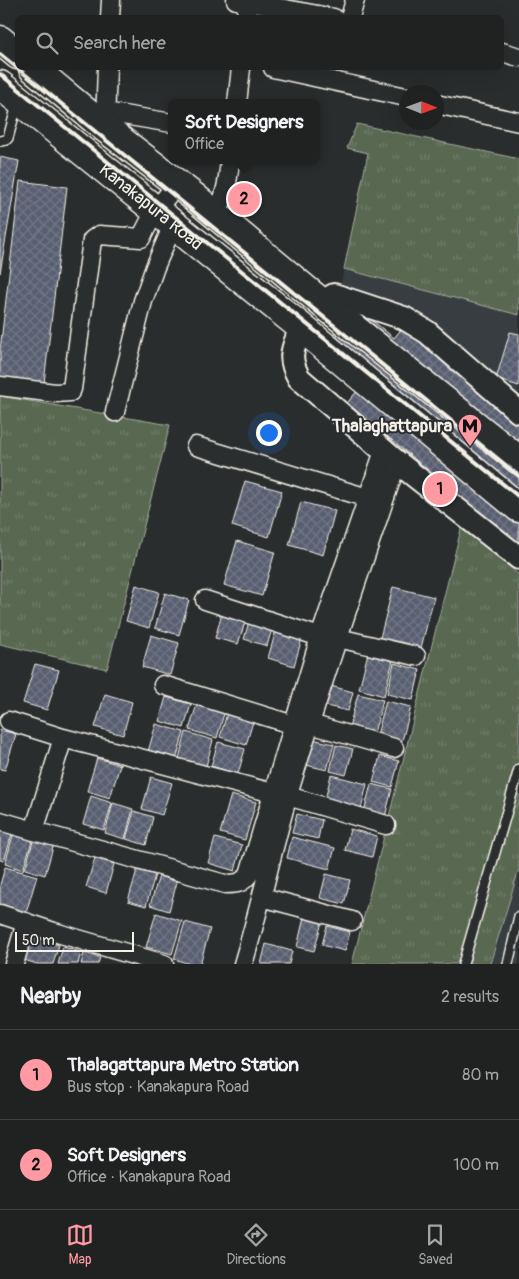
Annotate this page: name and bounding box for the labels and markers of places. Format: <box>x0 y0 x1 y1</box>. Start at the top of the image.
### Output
pin: 2 <box>228 180 260 218</box>
metro station icon: Thalaghattapura <box>457 413 483 447</box>
place label: Thalaghattapura <box>331 415 453 438</box>
pin: 1 <box>424 470 456 508</box>

